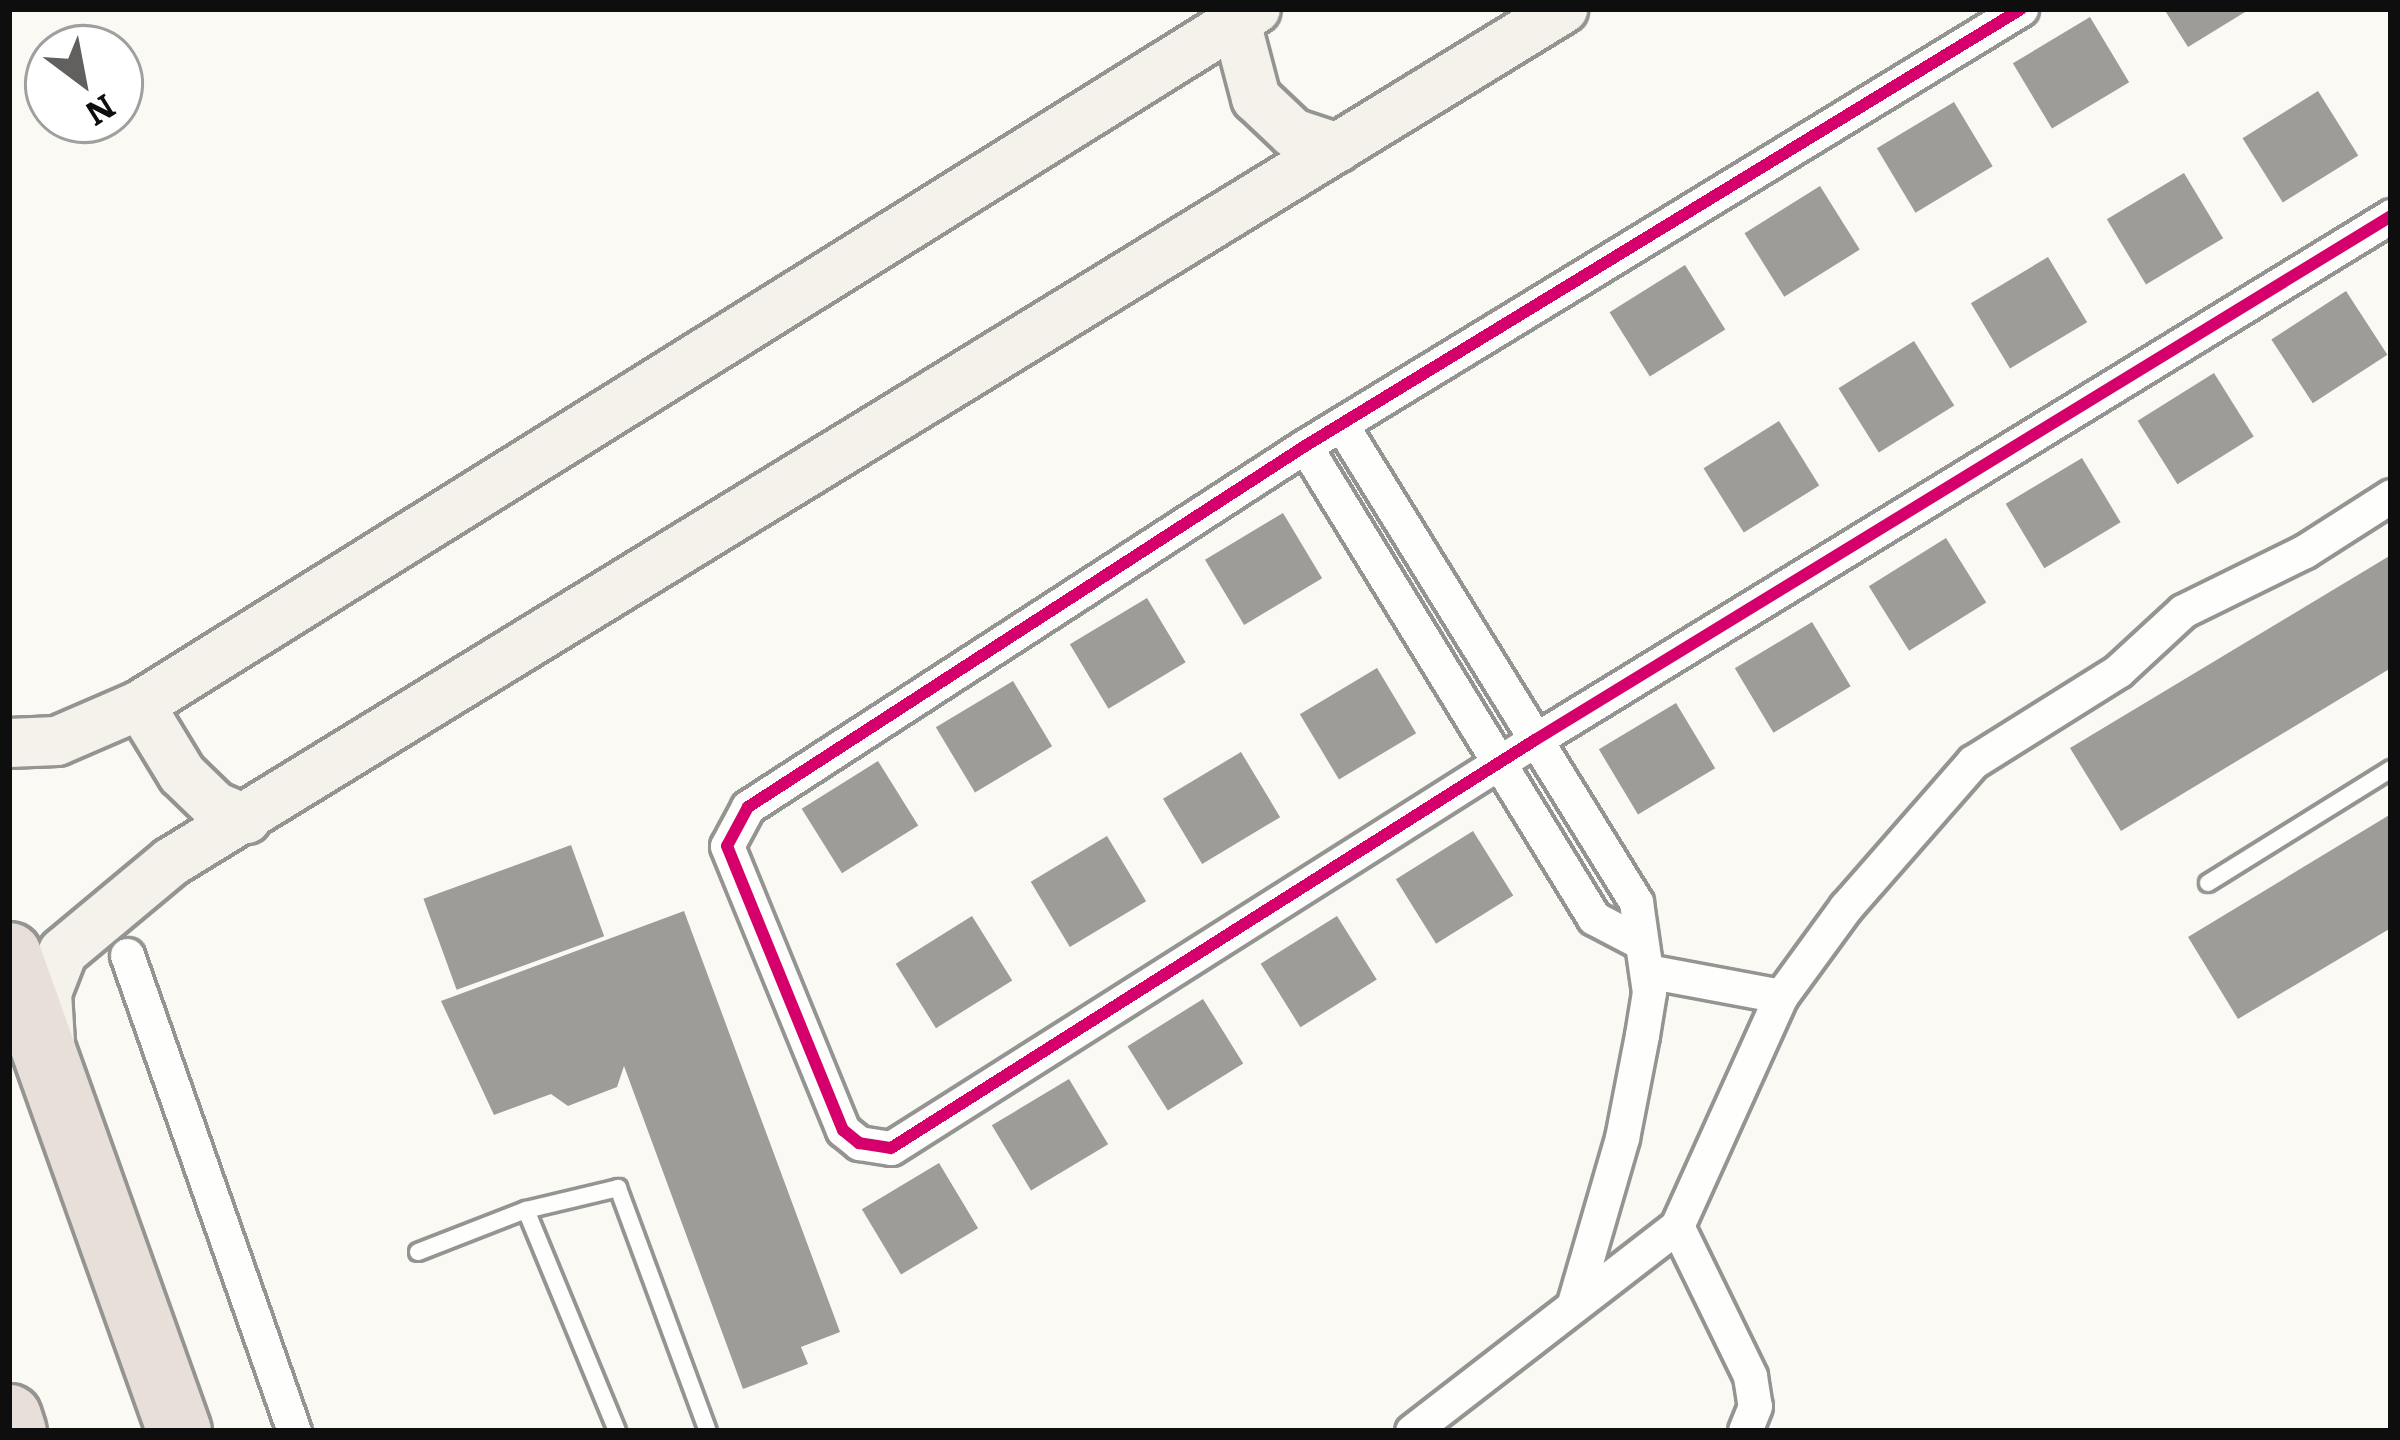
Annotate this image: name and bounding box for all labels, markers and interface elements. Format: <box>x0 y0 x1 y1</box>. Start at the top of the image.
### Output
north arrow <box>24 24 144 144</box>
text: N <box>77 84 126 141</box>

